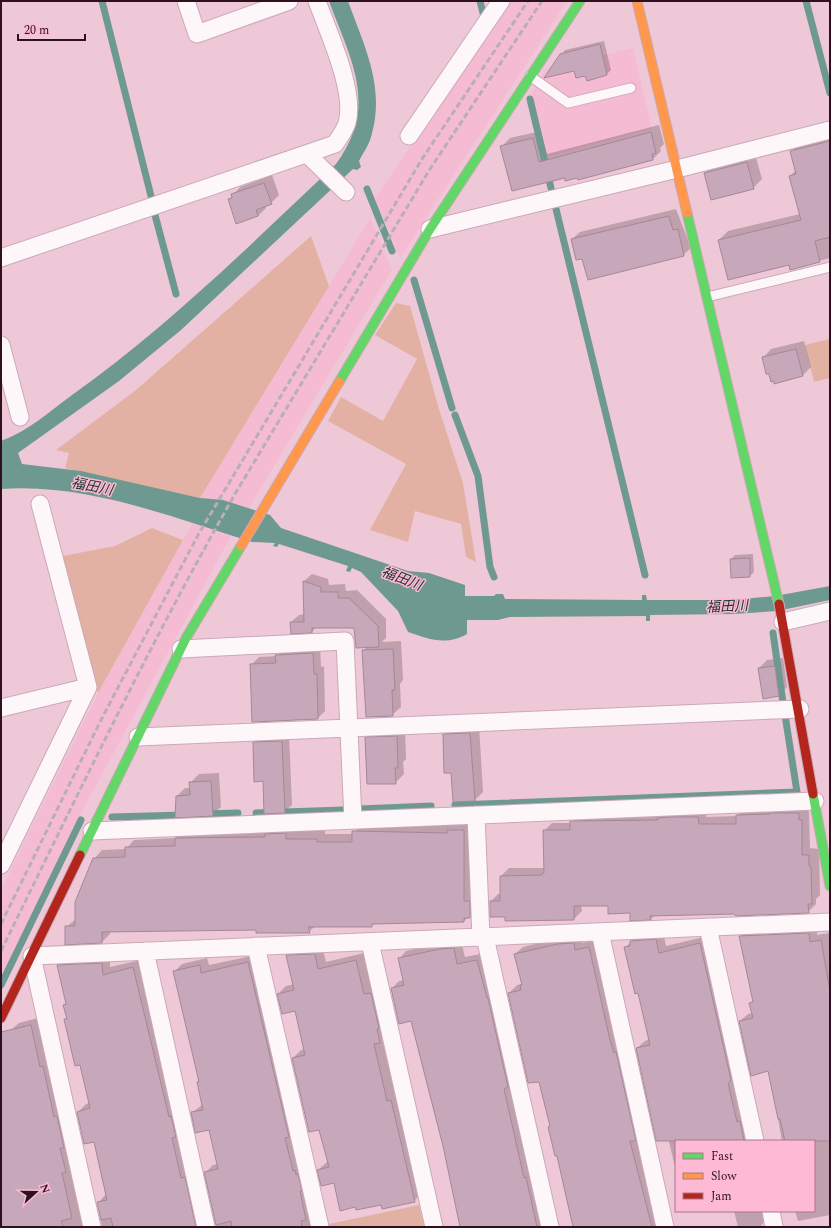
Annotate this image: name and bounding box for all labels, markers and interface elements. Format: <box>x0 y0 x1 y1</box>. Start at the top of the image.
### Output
scale bar <box>18 16 85 42</box>
text: 20 m <box>24 21 49 40</box>
water label: 福田川 <box>69 472 116 501</box>
water label: 福田川 <box>378 561 427 597</box>
water label: 福田川 <box>706 595 751 618</box>
legend <box>675 1140 815 1212</box>
text: Fast <box>711 1147 733 1166</box>
text: Slow <box>711 1167 737 1186</box>
north arrow <box>16 1172 56 1212</box>
text: N <box>35 1181 54 1196</box>
text: Jam <box>711 1187 732 1206</box>

